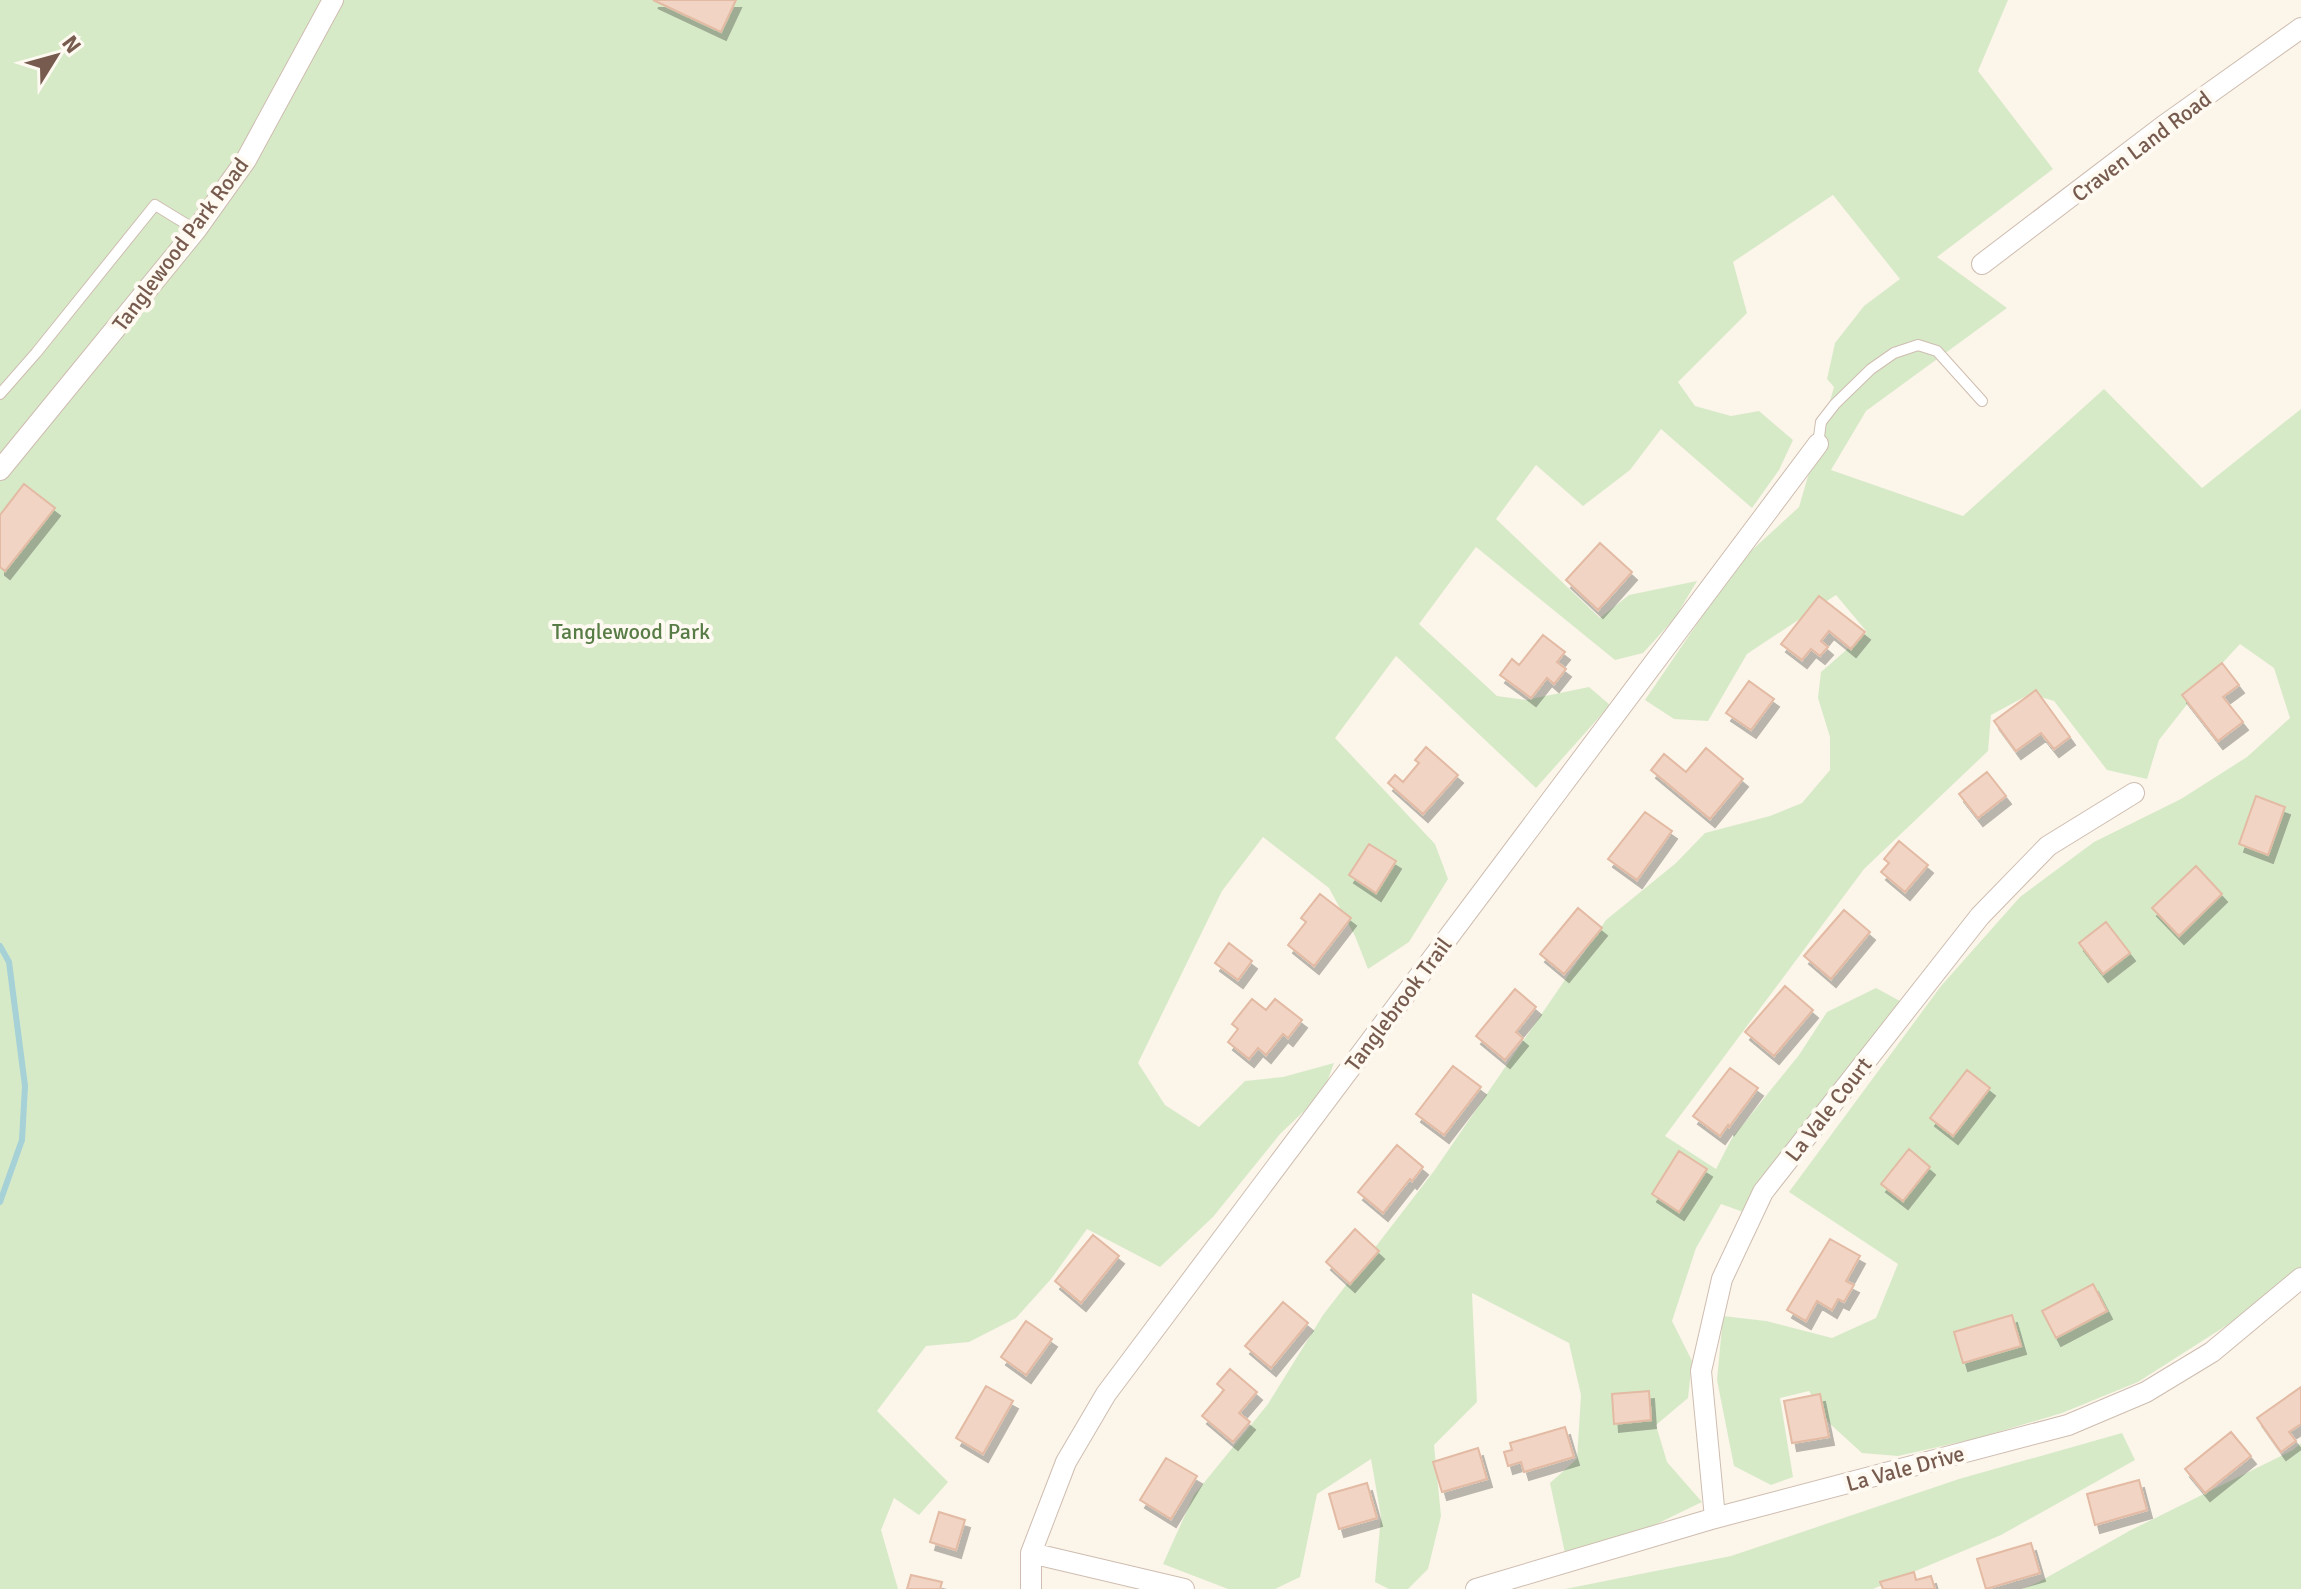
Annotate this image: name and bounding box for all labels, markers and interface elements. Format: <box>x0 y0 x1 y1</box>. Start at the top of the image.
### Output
north arrow <box>16 16 96 96</box>
text: N <box>56 30 87 59</box>
street label: Craven Land Road <box>2066 85 2216 208</box>
street label: Tanglewood Park Road <box>106 152 254 336</box>
park label: Tanglewood Park <box>552 618 710 645</box>
street label: Tanglebrook Trail <box>1339 932 1458 1077</box>
street label: La Vale Court <box>1779 1051 1878 1167</box>
street label: La Vale Drive <box>1843 1440 1967 1497</box>

